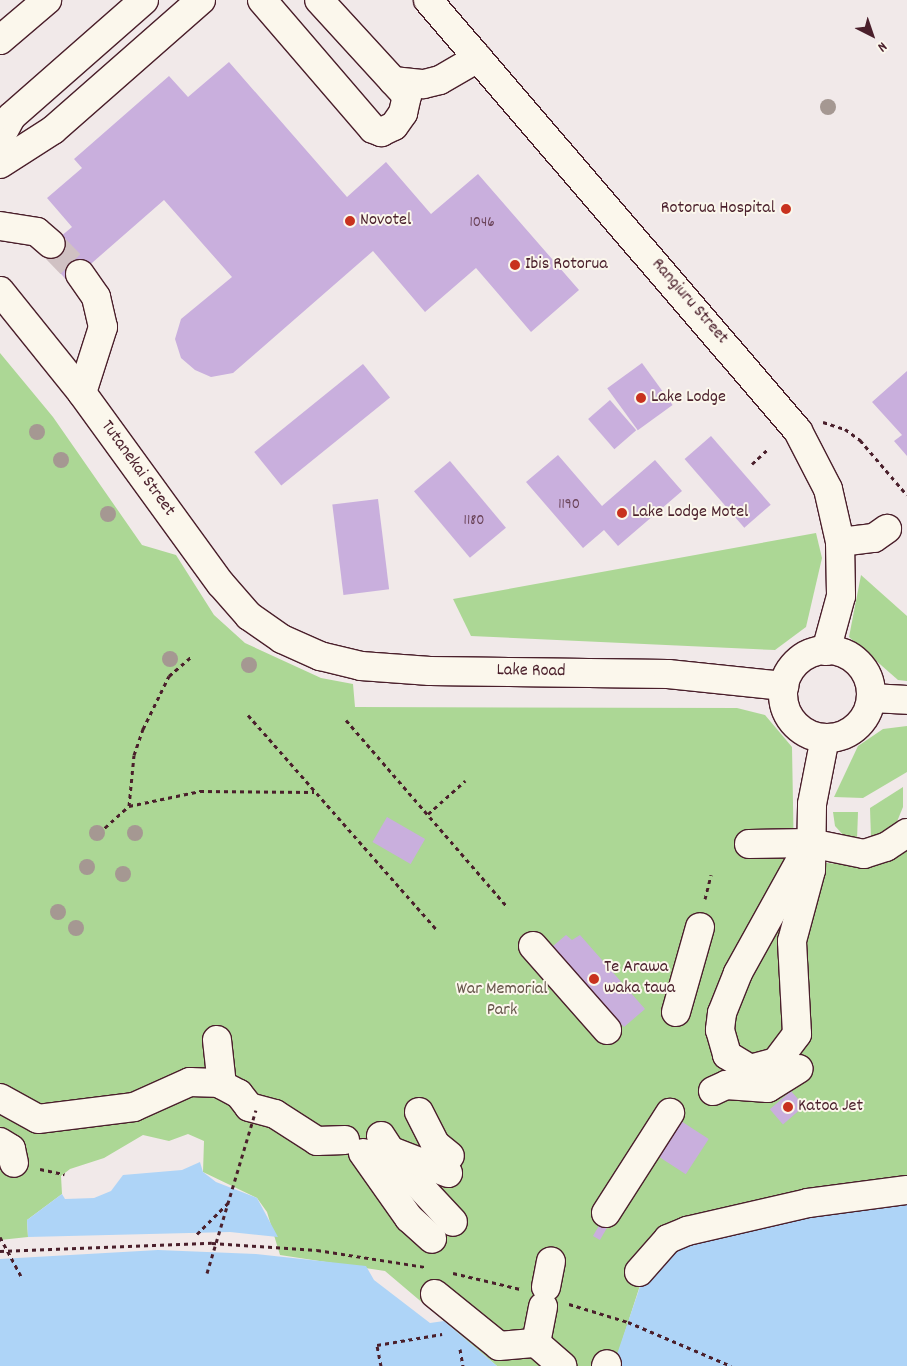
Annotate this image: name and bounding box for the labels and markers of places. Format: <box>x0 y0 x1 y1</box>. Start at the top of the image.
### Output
place label: Rotorua Hospital <box>661 198 775 220</box>
marker: Rotorua Hospital <box>779 202 793 216</box>
place label: Novotel <box>360 210 411 232</box>
marker: Novotel <box>344 215 356 227</box>
place label: Ibis Rotorua <box>525 254 608 276</box>
marker: Ibis Rotorua <box>509 259 521 271</box>
place label: Lake Lodge <box>651 387 726 409</box>
marker: Lake Lodge <box>635 392 647 404</box>
place label: Lake Lodge Motel <box>632 502 748 524</box>
marker: Lake Lodge Motel <box>616 507 628 519</box>
place label: Te Arawa waka taua <box>604 958 675 1001</box>
marker: Te Arawa waka taua <box>588 973 600 985</box>
place label: Katoa Jet <box>798 1096 863 1118</box>
marker: Katoa Jet <box>782 1101 794 1113</box>

